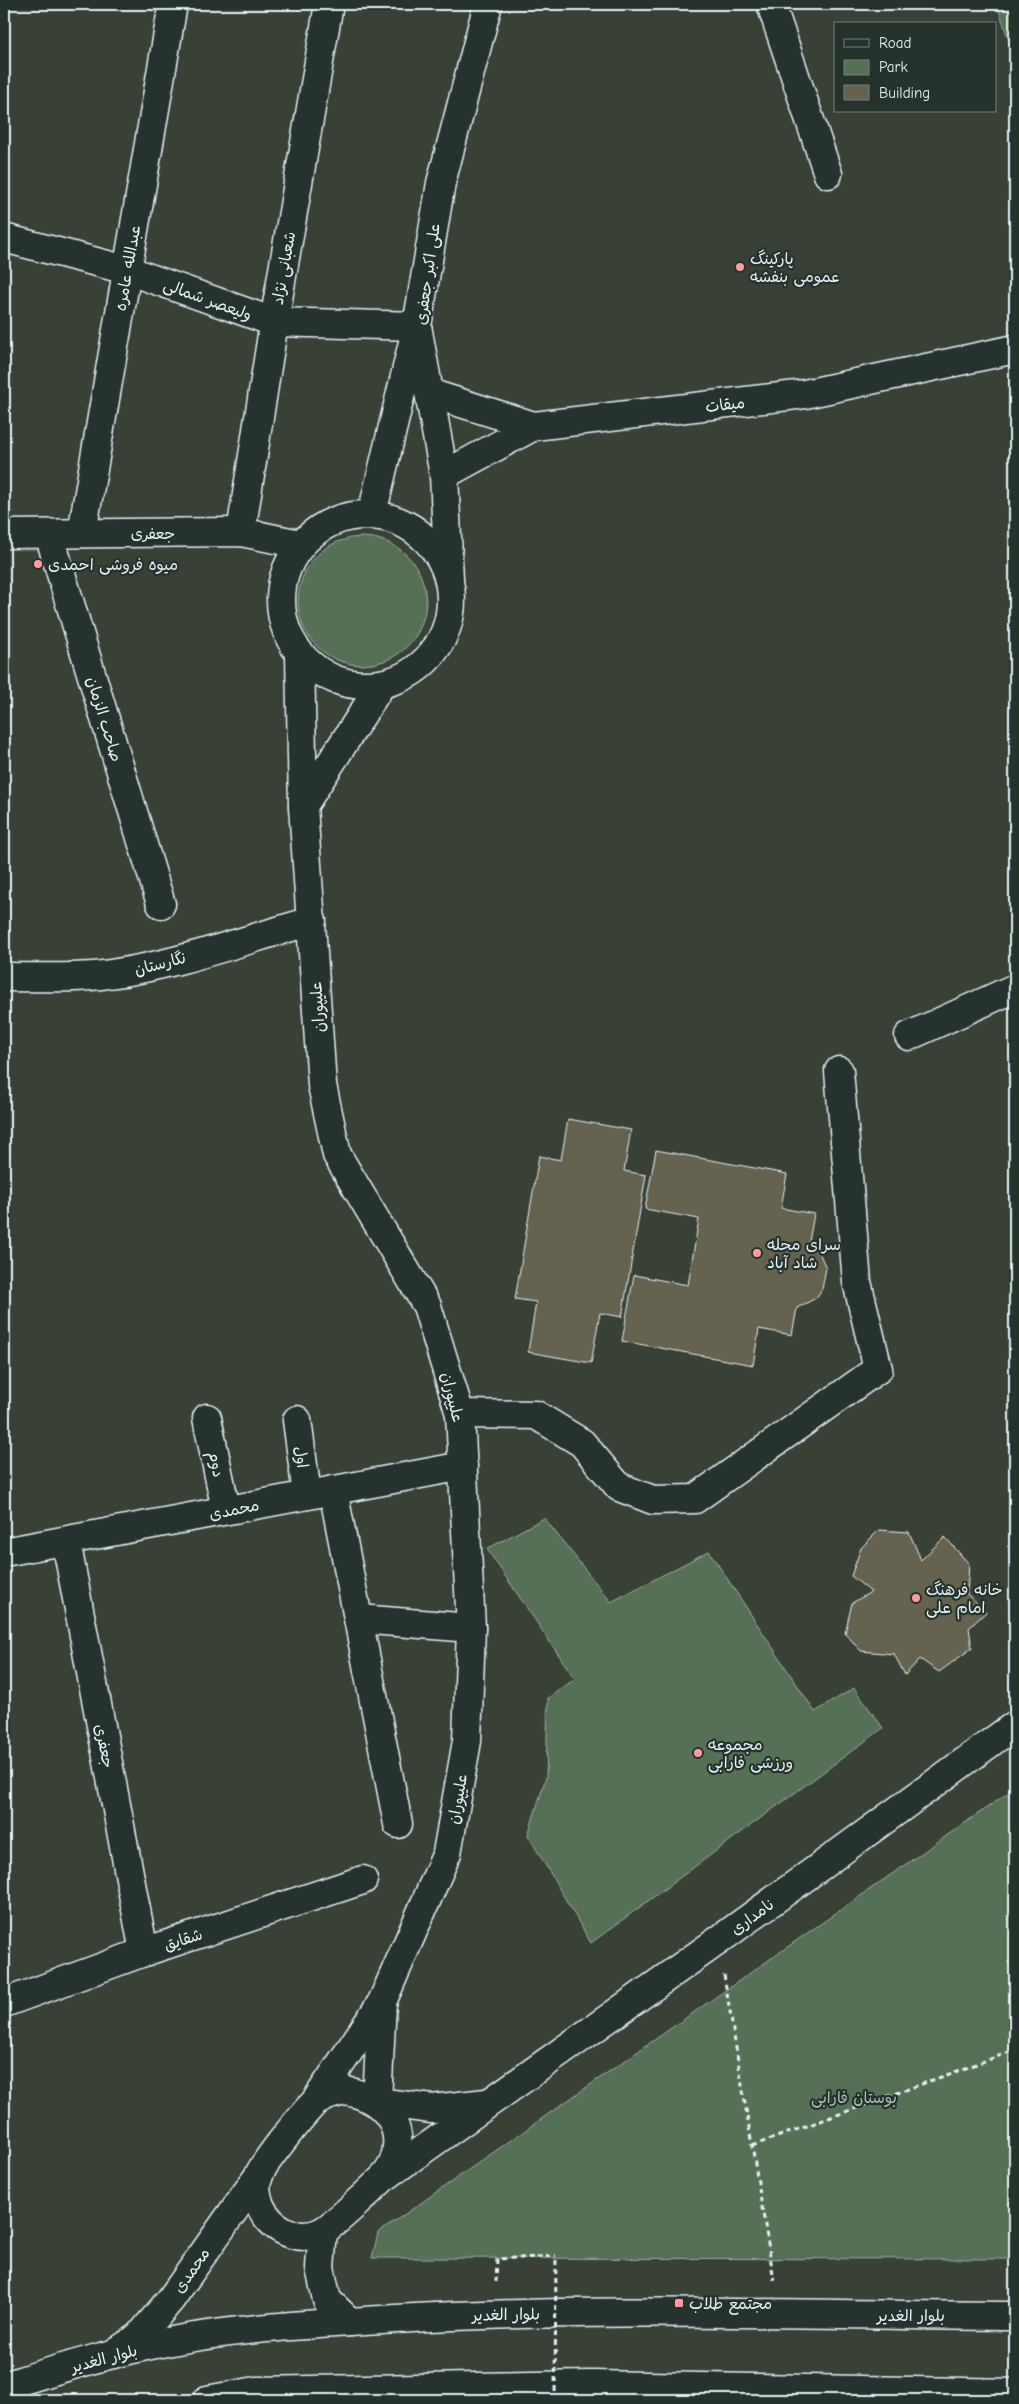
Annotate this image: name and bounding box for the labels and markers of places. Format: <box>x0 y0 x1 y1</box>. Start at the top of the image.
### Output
place label: پارکینگ عمومی بنفشه <box>750 249 841 287</box>
marker: پارکینگ عمومی بنفشه <box>734 261 746 273</box>
place label: میوه فروشی احمدی <box>48 556 178 575</box>
marker: میوه فروشی احمدی <box>32 558 44 570</box>
place label: سرای محله شاد آباد <box>767 1236 841 1272</box>
marker: سرای محله شاد آباد <box>751 1247 763 1259</box>
place label: خانه فرهنگ امام علی <box>926 1580 1003 1620</box>
marker: خانه فرهنگ امام علی <box>910 1592 922 1604</box>
place label: مجموعه ورزشی فارابی <box>708 1736 793 1773</box>
marker: مجموعه ورزشی فارابی <box>692 1747 704 1759</box>
place label: مجتمع طلاب <box>689 2295 772 2315</box>
marker: مجتمع طلاب <box>673 2297 685 2309</box>

